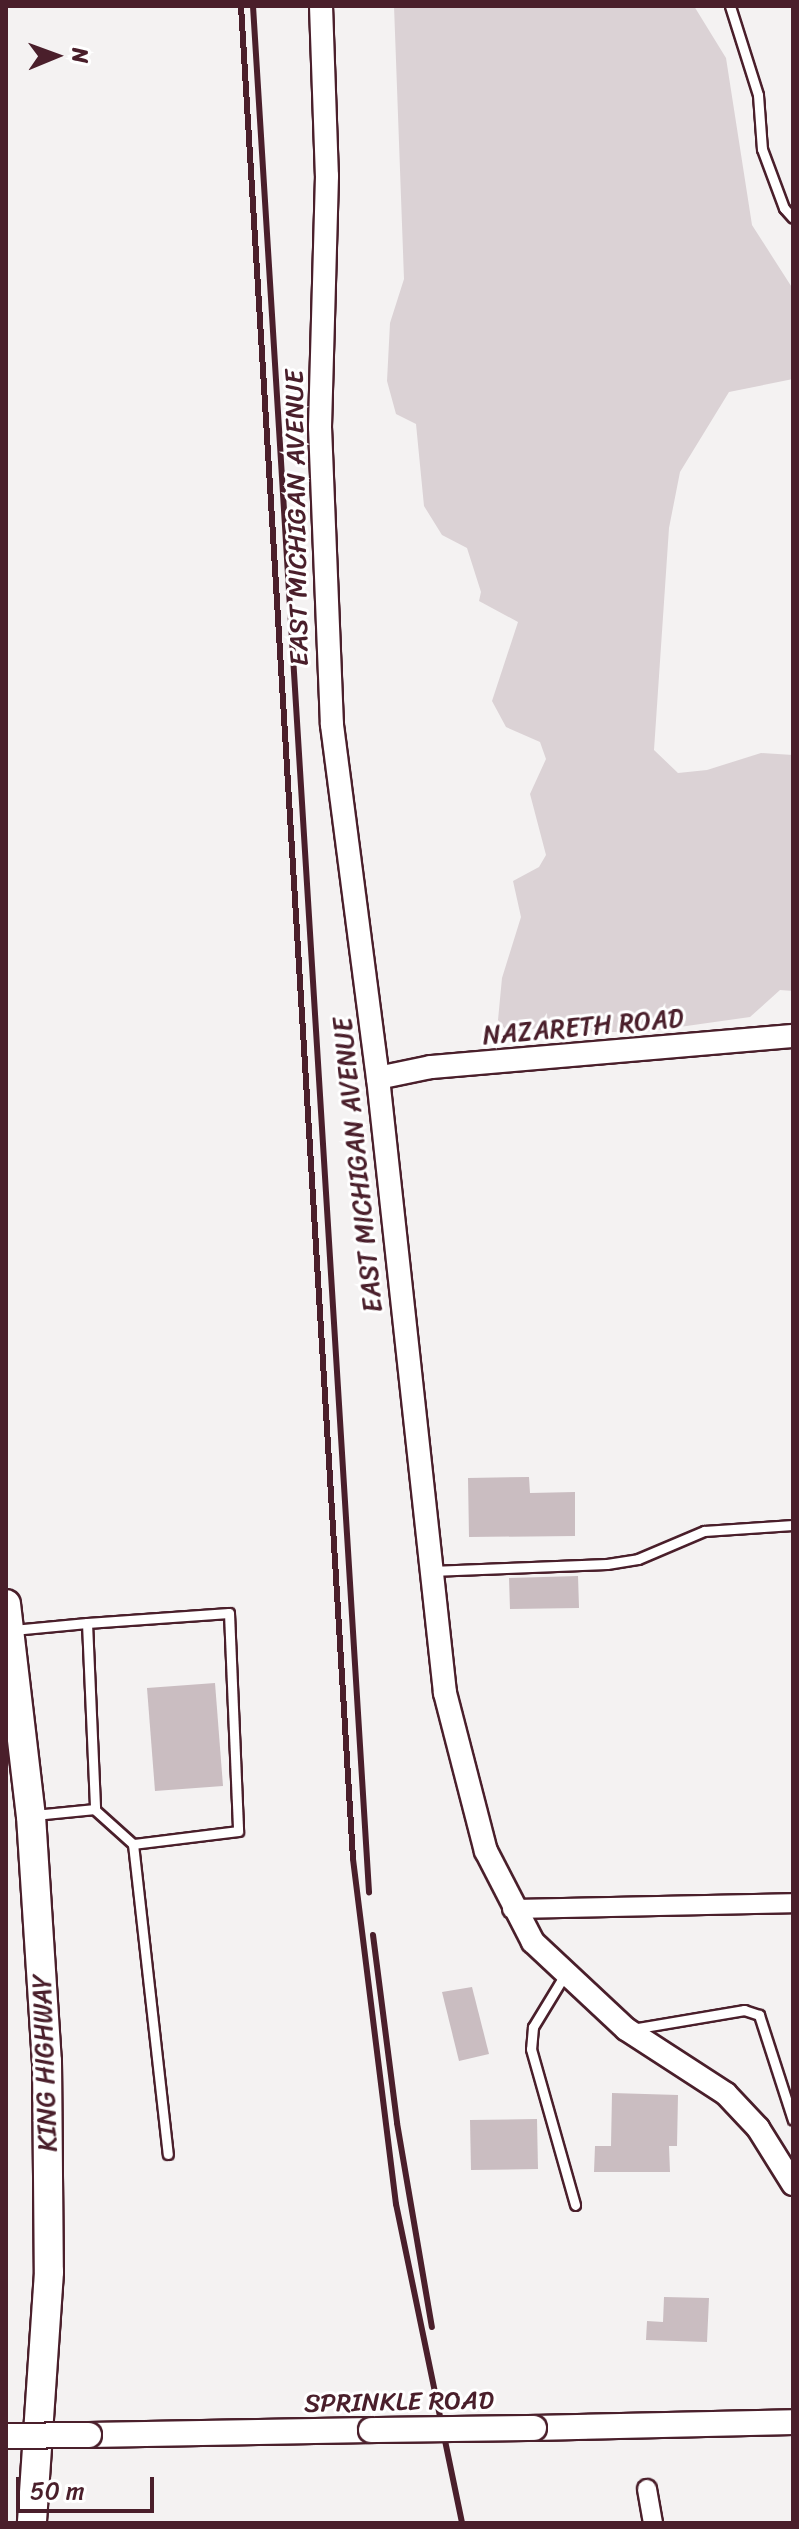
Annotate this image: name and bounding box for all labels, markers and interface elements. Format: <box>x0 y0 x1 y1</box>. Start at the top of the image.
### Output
north arrow <box>16 16 96 96</box>
text: N <box>61 48 100 64</box>
street label: EAST MICHIGAN AVENUE <box>279 369 315 667</box>
street label: NAZARETH ROAD <box>481 1003 685 1051</box>
street label: EAST MICHIGAN AVENUE <box>327 1016 389 1314</box>
street label: KING HIGHWAY <box>26 1973 64 2153</box>
street label: SPRINKLE ROAD <box>304 2385 494 2419</box>
scale bar <box>20 2461 158 2511</box>
text: 50 m <box>30 2470 85 2512</box>

